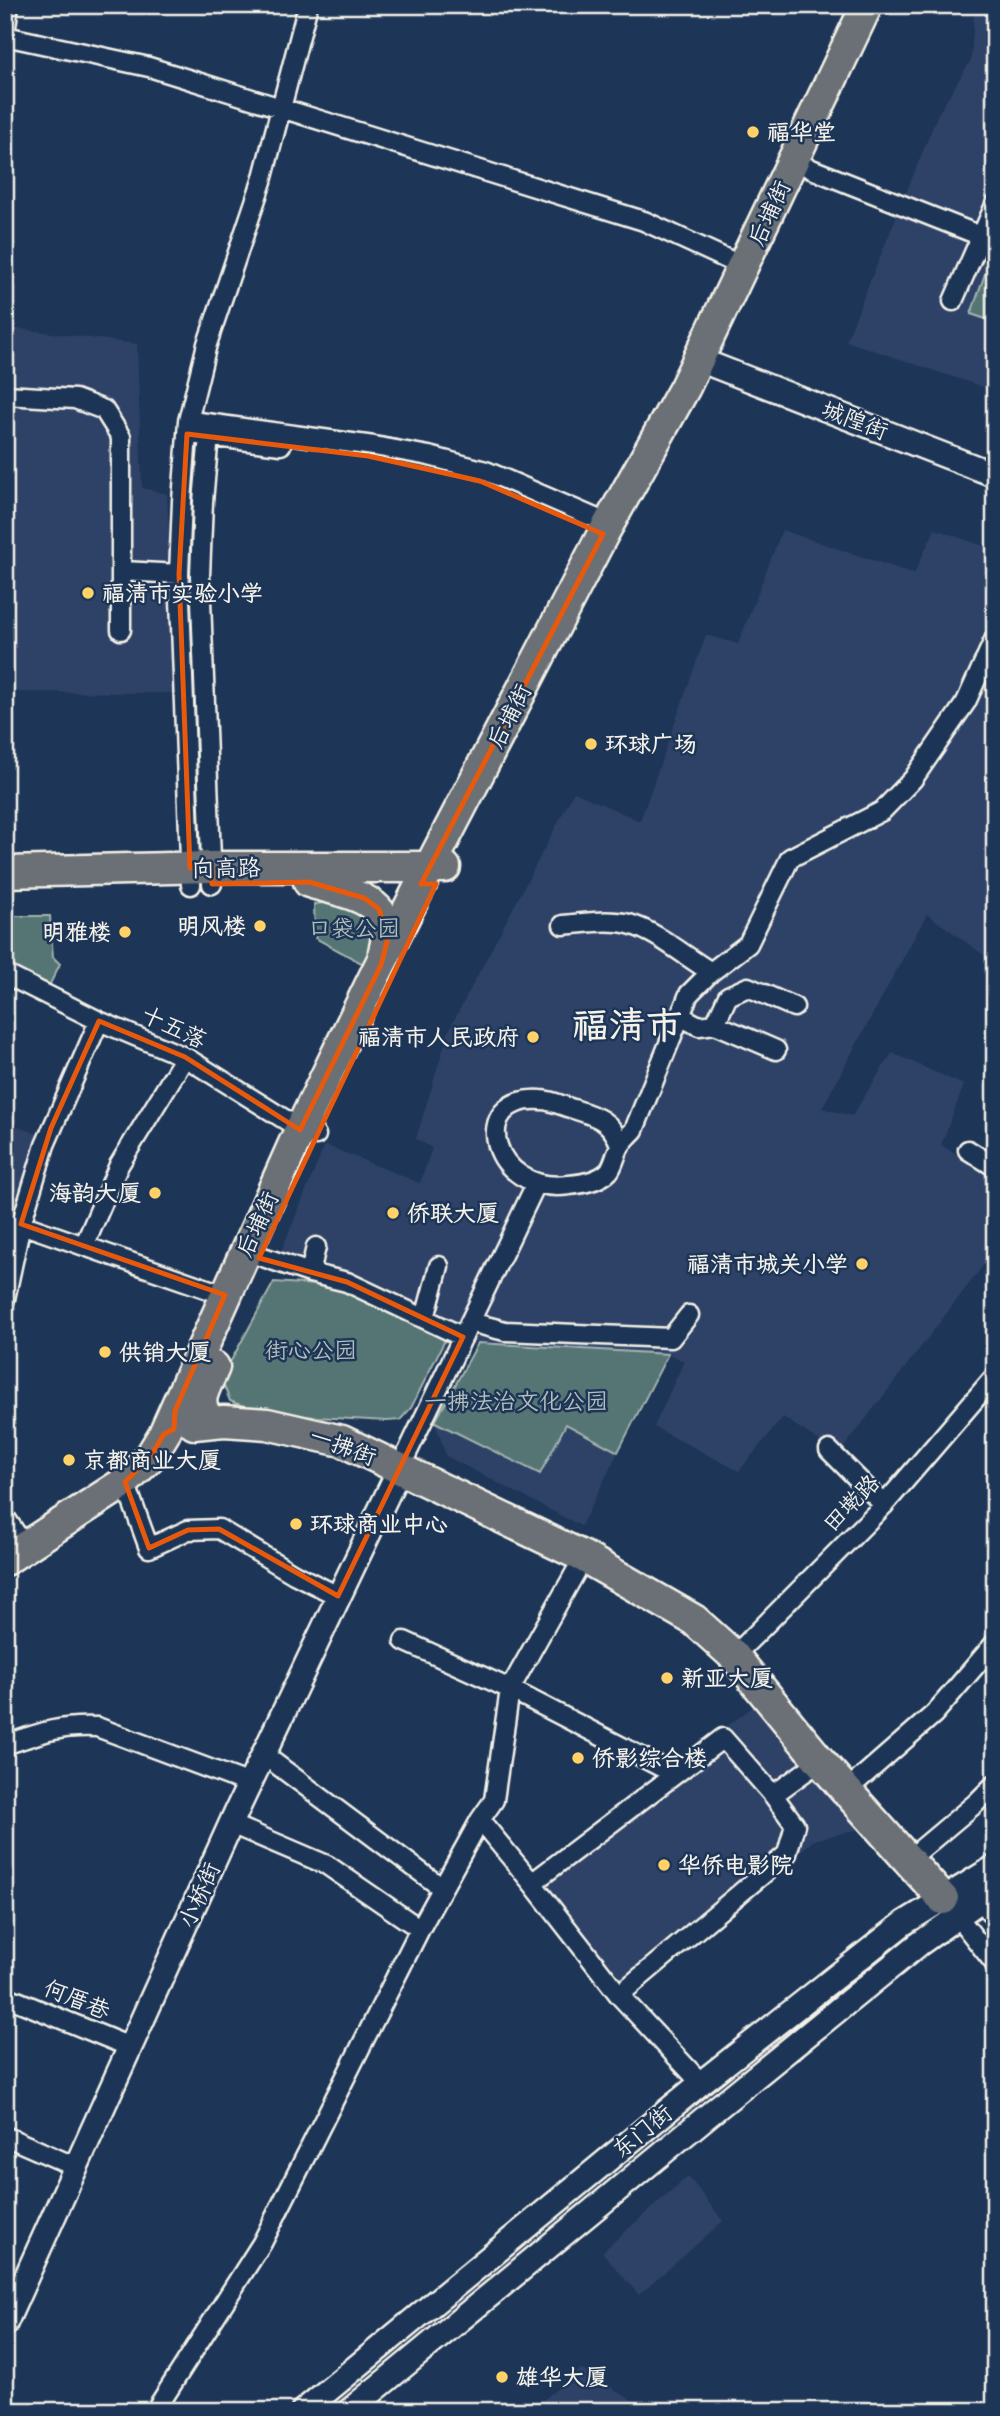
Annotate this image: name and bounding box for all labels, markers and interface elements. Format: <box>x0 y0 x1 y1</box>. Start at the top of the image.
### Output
place label: 福华堂 <box>767 118 836 151</box>
marker: 福华堂 <box>745 124 761 140</box>
street label: 后埔街 <box>742 176 801 252</box>
street label: 城隍街 <box>816 395 892 450</box>
place label: 福清市实验小学 <box>102 579 263 612</box>
marker: 福清市实验小学 <box>80 585 96 601</box>
street label: 后埔街 <box>481 679 542 755</box>
place label: 环球广场 <box>605 730 697 763</box>
marker: 环球广场 <box>583 736 599 752</box>
street label: 向高路 <box>191 853 261 888</box>
place label: 明风楼 <box>177 912 246 945</box>
park label: 口袋公园 <box>308 914 400 947</box>
place label: 明雅楼 <box>42 918 111 951</box>
marker: 明风楼 <box>252 918 268 934</box>
marker: 明雅楼 <box>117 924 133 940</box>
street label: 十五落 <box>135 1000 211 1059</box>
district label: 福清市 <box>572 1002 683 1056</box>
place label: 福清市人民政府 <box>358 1023 519 1056</box>
marker: 福清市人民政府 <box>525 1029 541 1045</box>
place label: 海韵大厦 <box>49 1179 141 1212</box>
marker: 海韵大厦 <box>147 1185 163 1201</box>
street label: 后埔街 <box>230 1187 289 1263</box>
place label: 侨联大厦 <box>407 1199 499 1232</box>
marker: 侨联大厦 <box>385 1205 401 1221</box>
place label: 福清市城关小学 <box>687 1250 848 1283</box>
marker: 福清市城关小学 <box>854 1256 870 1272</box>
park label: 街心公园 <box>265 1336 357 1369</box>
place label: 供销大厦 <box>119 1338 211 1371</box>
marker: 供销大厦 <box>97 1344 113 1360</box>
park label: 一拂法治文化公园 <box>424 1387 608 1420</box>
street label: 一拂街 <box>304 1421 380 1476</box>
place label: 京都商业大厦 <box>83 1446 221 1479</box>
marker: 京都商业大厦 <box>61 1452 77 1468</box>
street label: 田墘路 <box>817 1468 889 1541</box>
place label: 环球商业中心 <box>310 1510 448 1543</box>
marker: 环球商业中心 <box>288 1516 304 1532</box>
place label: 新亚大厦 <box>681 1664 773 1697</box>
marker: 新亚大厦 <box>659 1670 675 1686</box>
place label: 侨影综合楼 <box>592 1744 707 1777</box>
marker: 侨影综合楼 <box>570 1750 586 1766</box>
place label: 华侨电影院 <box>678 1851 793 1884</box>
marker: 华侨电影院 <box>656 1857 672 1873</box>
street label: 小桥街 <box>172 1858 230 1934</box>
street label: 何厝巷 <box>38 1973 115 2030</box>
street label: 东门街 <box>606 2098 681 2167</box>
place label: 雄华大厦 <box>516 2363 608 2396</box>
marker: 雄华大厦 <box>494 2369 510 2385</box>

